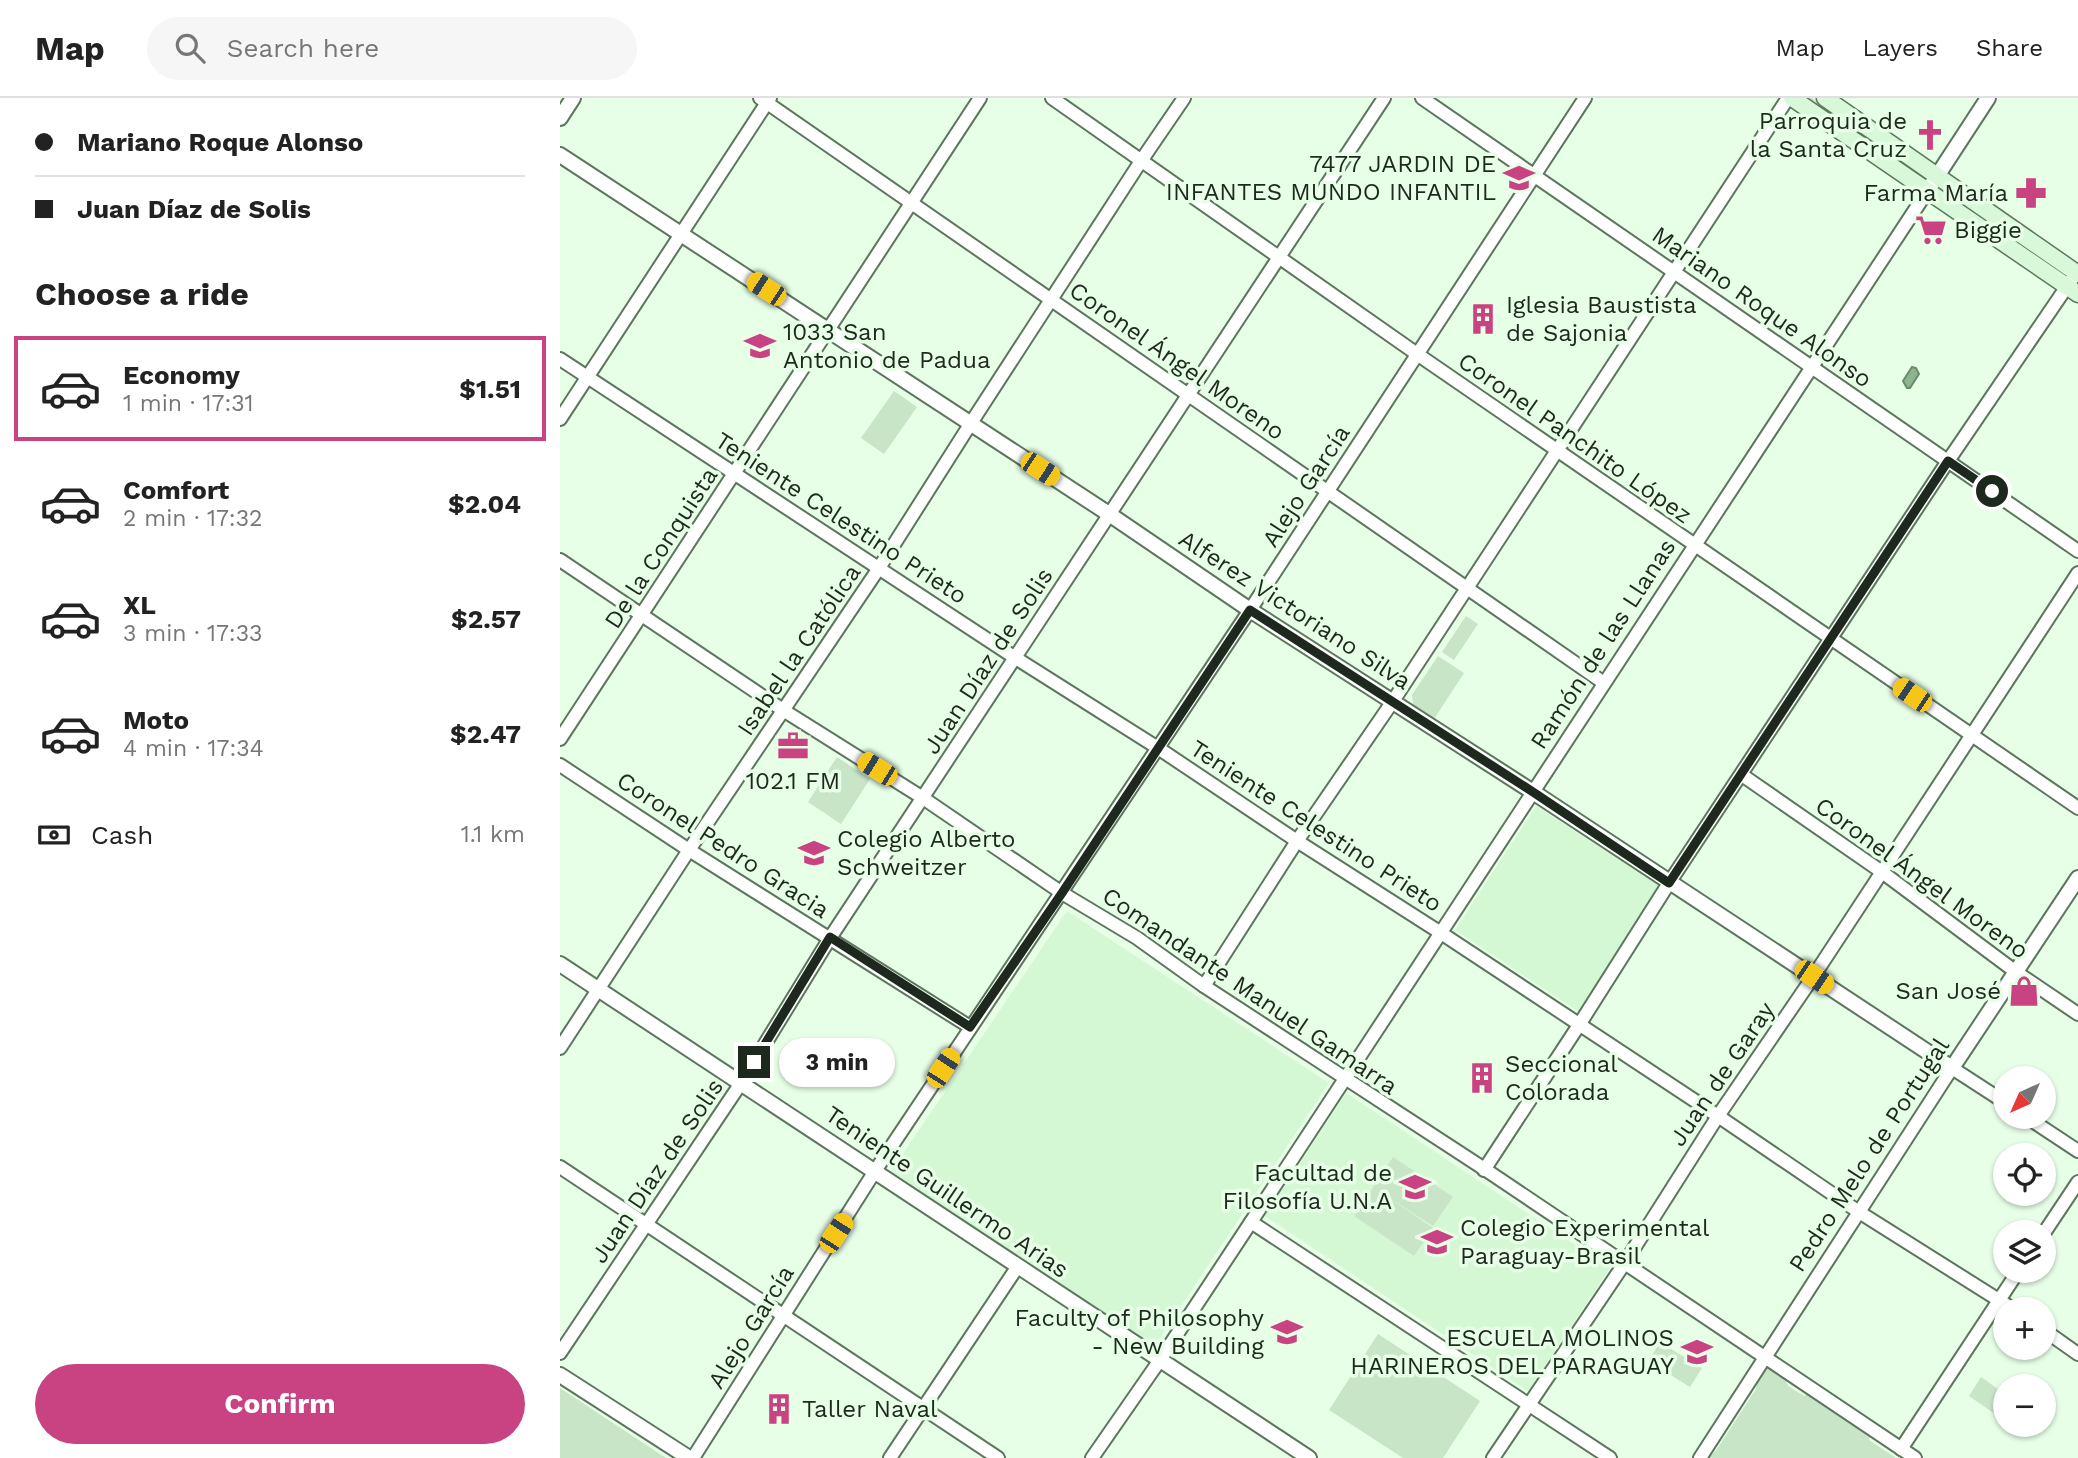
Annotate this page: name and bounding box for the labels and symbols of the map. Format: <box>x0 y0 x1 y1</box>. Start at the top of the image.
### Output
place label: Parroquia de la Santa Cruz <box>1750 107 1907 163</box>
church icon: Parroquia de la Santa Cruz <box>1913 118 1947 152</box>
place label: 7477 JARDIN DE INFANTES MUNDO INFANTIL <box>1166 150 1496 206</box>
school or university icon: 7477 JARDIN DE INFANTES MUNDO INFANTIL <box>1502 161 1536 195</box>
pharmacy icon: Farma María <box>2014 176 2048 210</box>
place label: Farma María <box>1863 179 2008 207</box>
supermarket icon: Biggie <box>1914 213 1948 247</box>
place label: Biggie <box>1954 216 2022 244</box>
street label: Mariano Roque Alonso <box>1647 221 1877 393</box>
car <box>743 269 790 309</box>
street label: Coronel Ángel Moreno <box>1064 276 1290 446</box>
place label: Iglesia Baustista de Sajonia <box>1506 291 1697 347</box>
building icon: Iglesia Baustista de Sajonia <box>1466 302 1500 336</box>
place label: 1033 San Antonio de Padua <box>783 318 991 374</box>
school or university icon: 1033 San Antonio de Padua <box>743 329 777 363</box>
street label: Coronel Panchito López <box>1453 347 1697 529</box>
street label: Alejo García <box>1256 420 1356 552</box>
street label: Teniente Celestino Prieto <box>710 426 972 610</box>
car <box>1017 449 1064 489</box>
street label: De la Conquista <box>599 462 723 634</box>
route start <box>1976 475 2008 507</box>
street label: Alferez Victoriano Silva <box>1174 524 1416 696</box>
street label: Ramón de las Llanas <box>1525 534 1681 754</box>
street label: Isabel la Católica <box>731 559 867 741</box>
street label: Juan Díaz de Solis <box>917 563 1059 759</box>
car <box>1889 675 1936 715</box>
office icon: 102.1 FM <box>776 729 810 763</box>
street label: Teniente Celestino Prieto <box>1185 734 1447 918</box>
car <box>854 749 901 789</box>
street label: Coronel Pedro Gracia <box>612 766 834 924</box>
place label: 102.1 FM <box>746 767 840 795</box>
street label: Coronel Ángel Moreno <box>1810 791 2034 965</box>
place label: Colegio Alberto Schweitzer <box>837 825 1015 881</box>
school or university icon: Colegio Alberto Schweitzer <box>797 836 831 870</box>
street label: Comandante Manuel Gamarra <box>1097 882 1403 1100</box>
car <box>1791 957 1838 997</box>
shop icon: San José <box>2007 974 2041 1008</box>
place label: San José <box>1896 977 2001 1005</box>
street label: Juan de Garay <box>1664 996 1781 1151</box>
street label: Pedro Melo de Portugal <box>1783 1032 1955 1277</box>
callout: 3 min <box>778 1038 894 1086</box>
car <box>923 1045 964 1091</box>
route end <box>738 1046 770 1078</box>
place label: Seccional Colorada <box>1505 1050 1618 1106</box>
building icon: Seccional Colorada <box>1465 1061 1499 1095</box>
north arrow <box>1993 1066 2056 1129</box>
street label: Juan Díaz de Solis <box>585 1074 729 1268</box>
street label: Teniente Guillermo Arias <box>820 1100 1074 1284</box>
place label: Facultad de Filosofía U.N.A <box>1222 1159 1392 1215</box>
school or university icon: Facultad de Filosofía U.N.A <box>1398 1170 1432 1204</box>
car <box>816 1210 857 1256</box>
place label: Colegio Experimental Paraguay-Brasil <box>1460 1214 1710 1270</box>
school or university icon: Colegio Experimental Paraguay-Brasil <box>1420 1225 1454 1259</box>
street label: Alejo García <box>702 1260 800 1394</box>
place label: Faculty of Philosophy - New Building <box>1014 1304 1265 1360</box>
school or university icon: Faculty of Philosophy - New Building <box>1270 1315 1304 1349</box>
place label: ESCUELA MOLINOS HARINEROS DEL PARAGUAY <box>1350 1324 1674 1380</box>
school or university icon: ESCUELA MOLINOS HARINEROS DEL PARAGUAY <box>1680 1335 1714 1369</box>
building icon: Taller Naval <box>762 1392 796 1426</box>
place label: Taller Naval <box>802 1395 938 1423</box>

